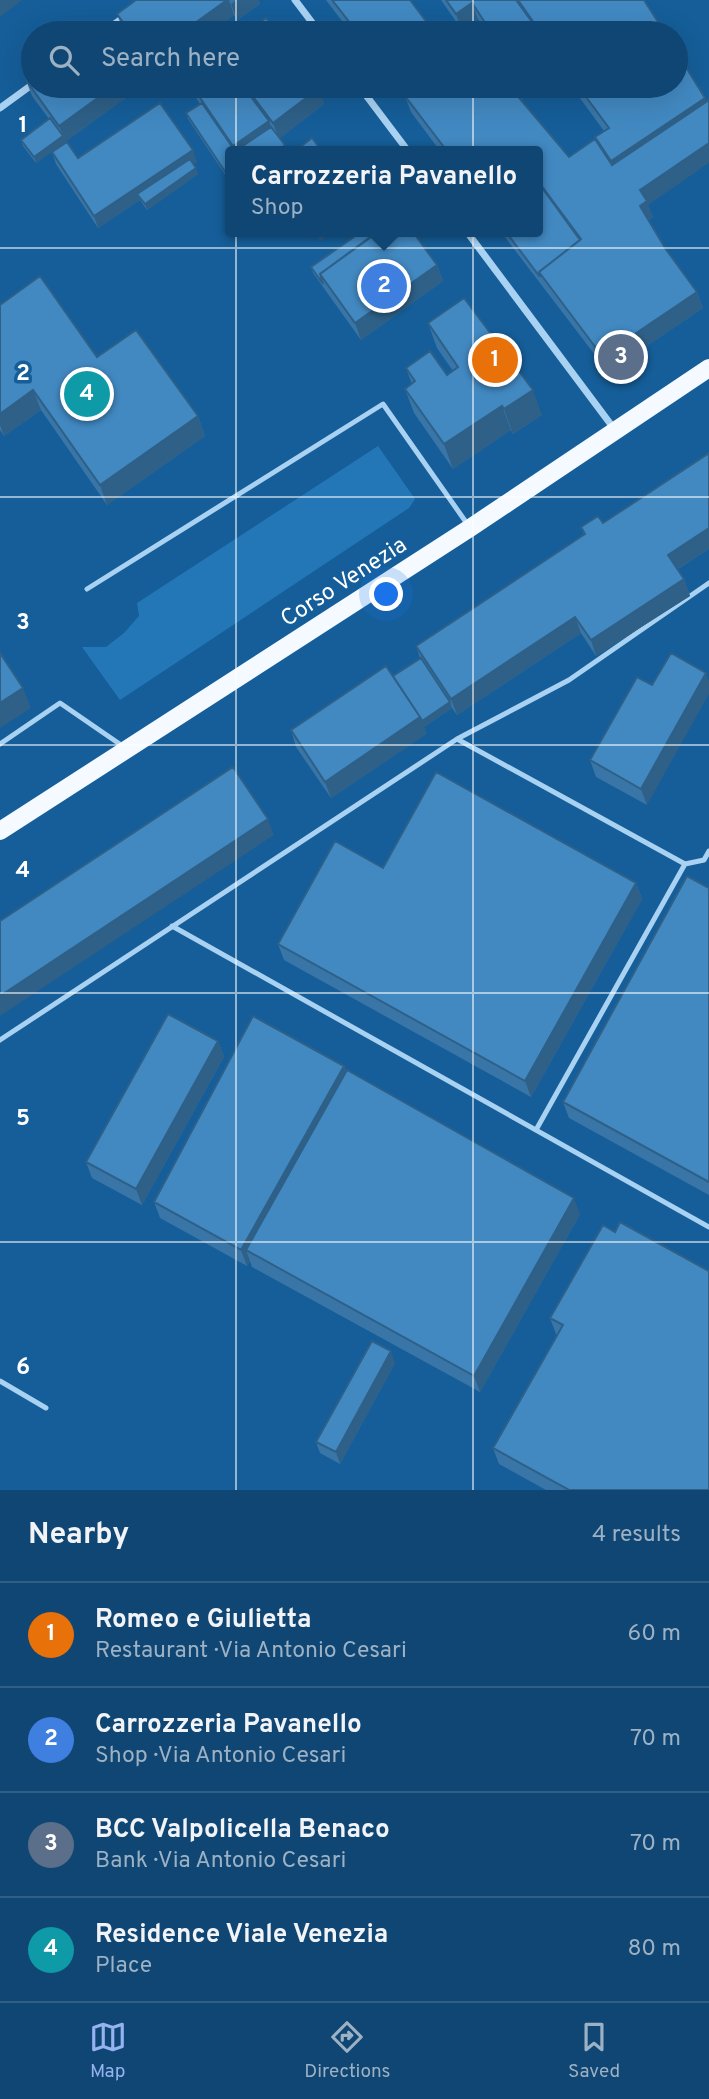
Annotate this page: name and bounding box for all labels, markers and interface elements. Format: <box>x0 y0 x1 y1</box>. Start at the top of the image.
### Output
search box <box>21 21 688 98</box>
icon: search <box>45 41 83 79</box>
text: Search here <box>101 43 240 76</box>
text: 1 <box>18 112 28 141</box>
popup <box>225 146 543 237</box>
text: Carrozzeria Pavanello <box>251 161 517 194</box>
text: Shop <box>251 194 303 223</box>
pin: 2 <box>361 260 407 312</box>
pin: 3 <box>598 331 644 383</box>
pin: 1 <box>472 334 518 386</box>
text: 2 <box>16 360 30 389</box>
pin: 4 <box>64 368 110 420</box>
street label: Corso Venezia <box>276 532 413 635</box>
your location <box>369 577 403 611</box>
text: 3 <box>16 609 30 638</box>
text: 4 <box>16 857 30 886</box>
text: 5 <box>16 1105 30 1134</box>
text: 6 <box>16 1354 30 1383</box>
text: Nearby <box>28 1517 129 1554</box>
text: 4 results <box>592 1521 681 1550</box>
text: Romeo e Giulietta <box>95 1604 311 1637</box>
text: 1 <box>46 1620 56 1649</box>
text: 60 m <box>628 1620 681 1649</box>
text: Restaurant · Via Antonio Cesari <box>95 1637 407 1666</box>
text: Carrozzeria Pavanello <box>95 1709 362 1742</box>
text: 2 <box>44 1725 58 1754</box>
text: 70 m <box>630 1725 681 1754</box>
text: Shop · Via Antonio Cesari <box>95 1742 346 1771</box>
text: BCC Valpolicella Benaco <box>95 1814 390 1847</box>
text: 3 <box>44 1830 58 1859</box>
text: 70 m <box>630 1830 681 1859</box>
text: Bank · Via Antonio Cesari <box>95 1847 346 1876</box>
text: Residence Viale Venezia <box>95 1919 388 1952</box>
text: 4 <box>44 1935 58 1964</box>
text: 80 m <box>628 1935 681 1964</box>
text: Place <box>95 1952 152 1981</box>
tab: Map <box>89 2018 127 2084</box>
tab: Directions <box>304 2018 391 2084</box>
tab: Saved <box>568 2018 620 2084</box>

